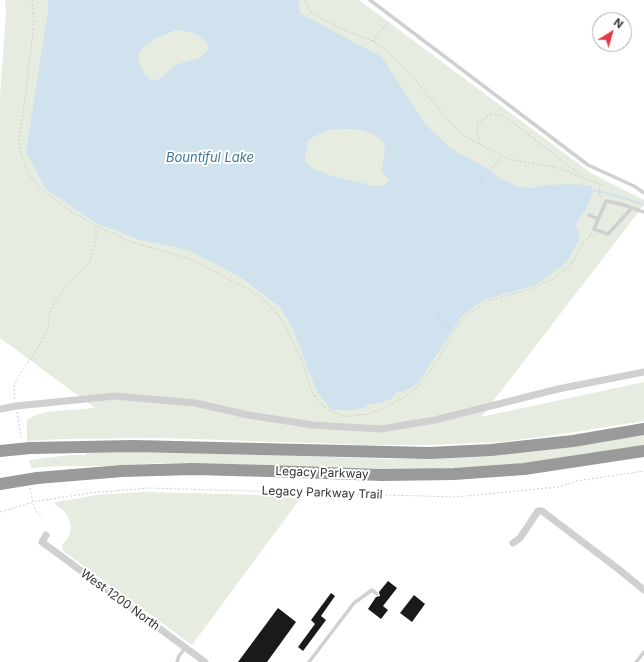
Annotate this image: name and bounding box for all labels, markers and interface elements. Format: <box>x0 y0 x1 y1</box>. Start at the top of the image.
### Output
north arrow <box>592 12 632 52</box>
text: N <box>611 15 626 31</box>
water label: Bountiful Lake <box>166 150 254 166</box>
street label: Legacy Parkway <box>275 464 369 482</box>
street label: Legacy Parkway Trail <box>261 484 383 502</box>
street label: West 1200 North <box>78 566 162 634</box>

